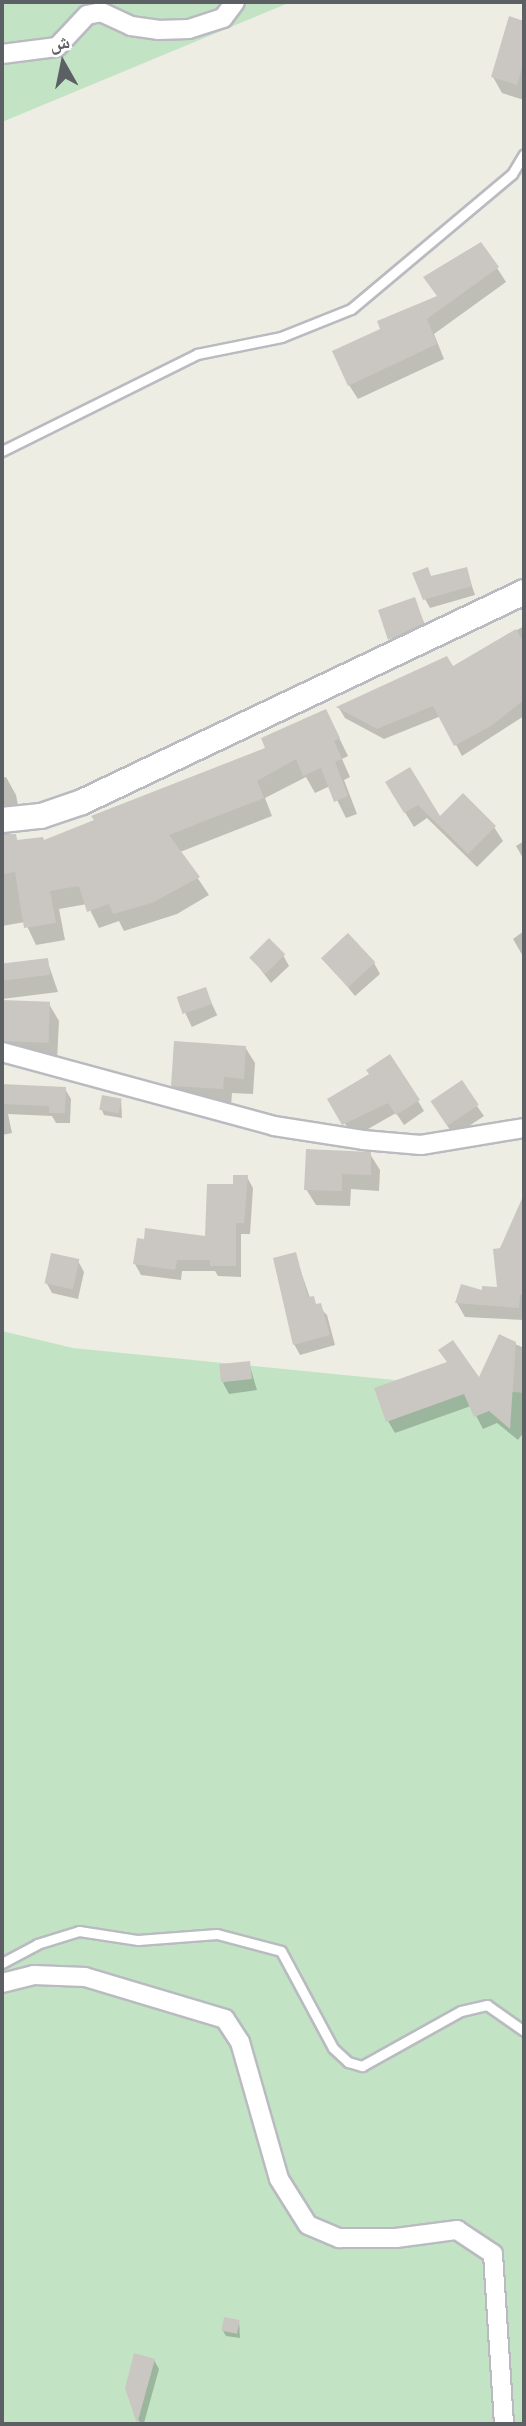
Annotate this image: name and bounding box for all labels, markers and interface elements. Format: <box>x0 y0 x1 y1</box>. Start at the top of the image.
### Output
north arrow <box>28 28 98 98</box>
text: ش <box>48 28 72 57</box>

